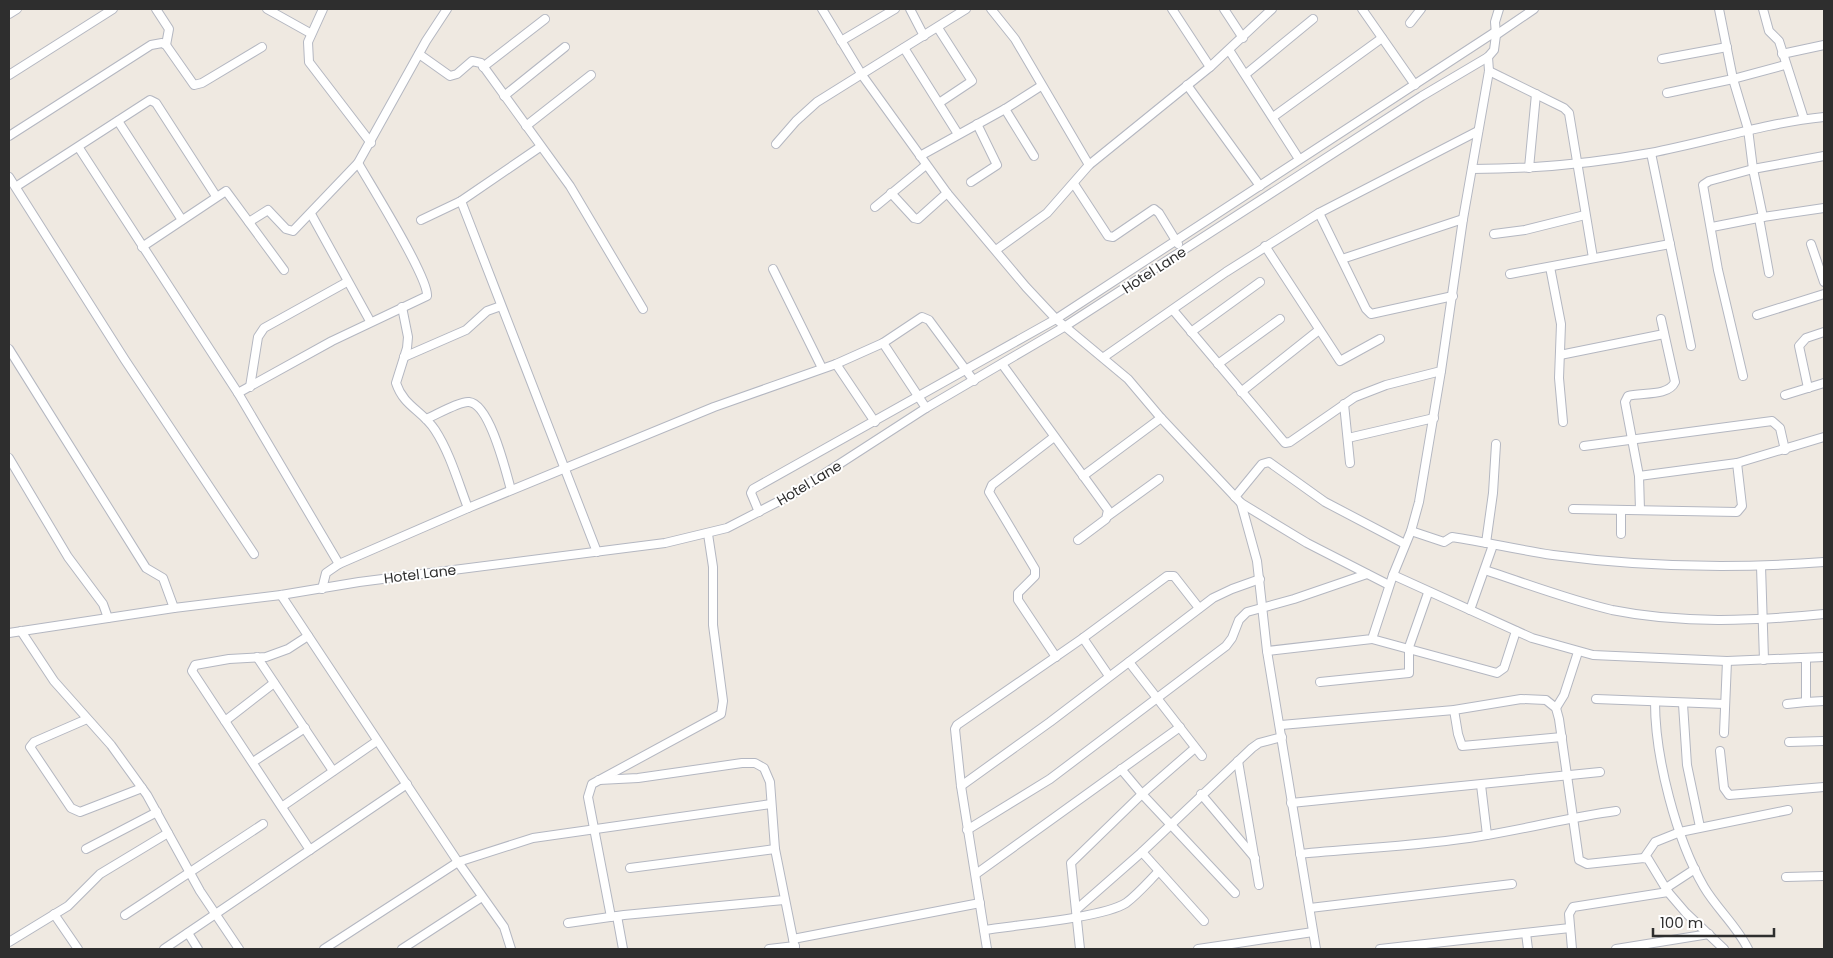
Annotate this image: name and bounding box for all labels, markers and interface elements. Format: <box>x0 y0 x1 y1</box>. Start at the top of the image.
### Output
street label: Hotel Lane <box>1118 242 1190 298</box>
street label: Hotel Lane <box>773 456 846 510</box>
street label: Hotel Lane <box>383 560 458 588</box>
scale bar <box>1653 906 1774 938</box>
text: 100 m <box>1660 912 1703 933</box>

